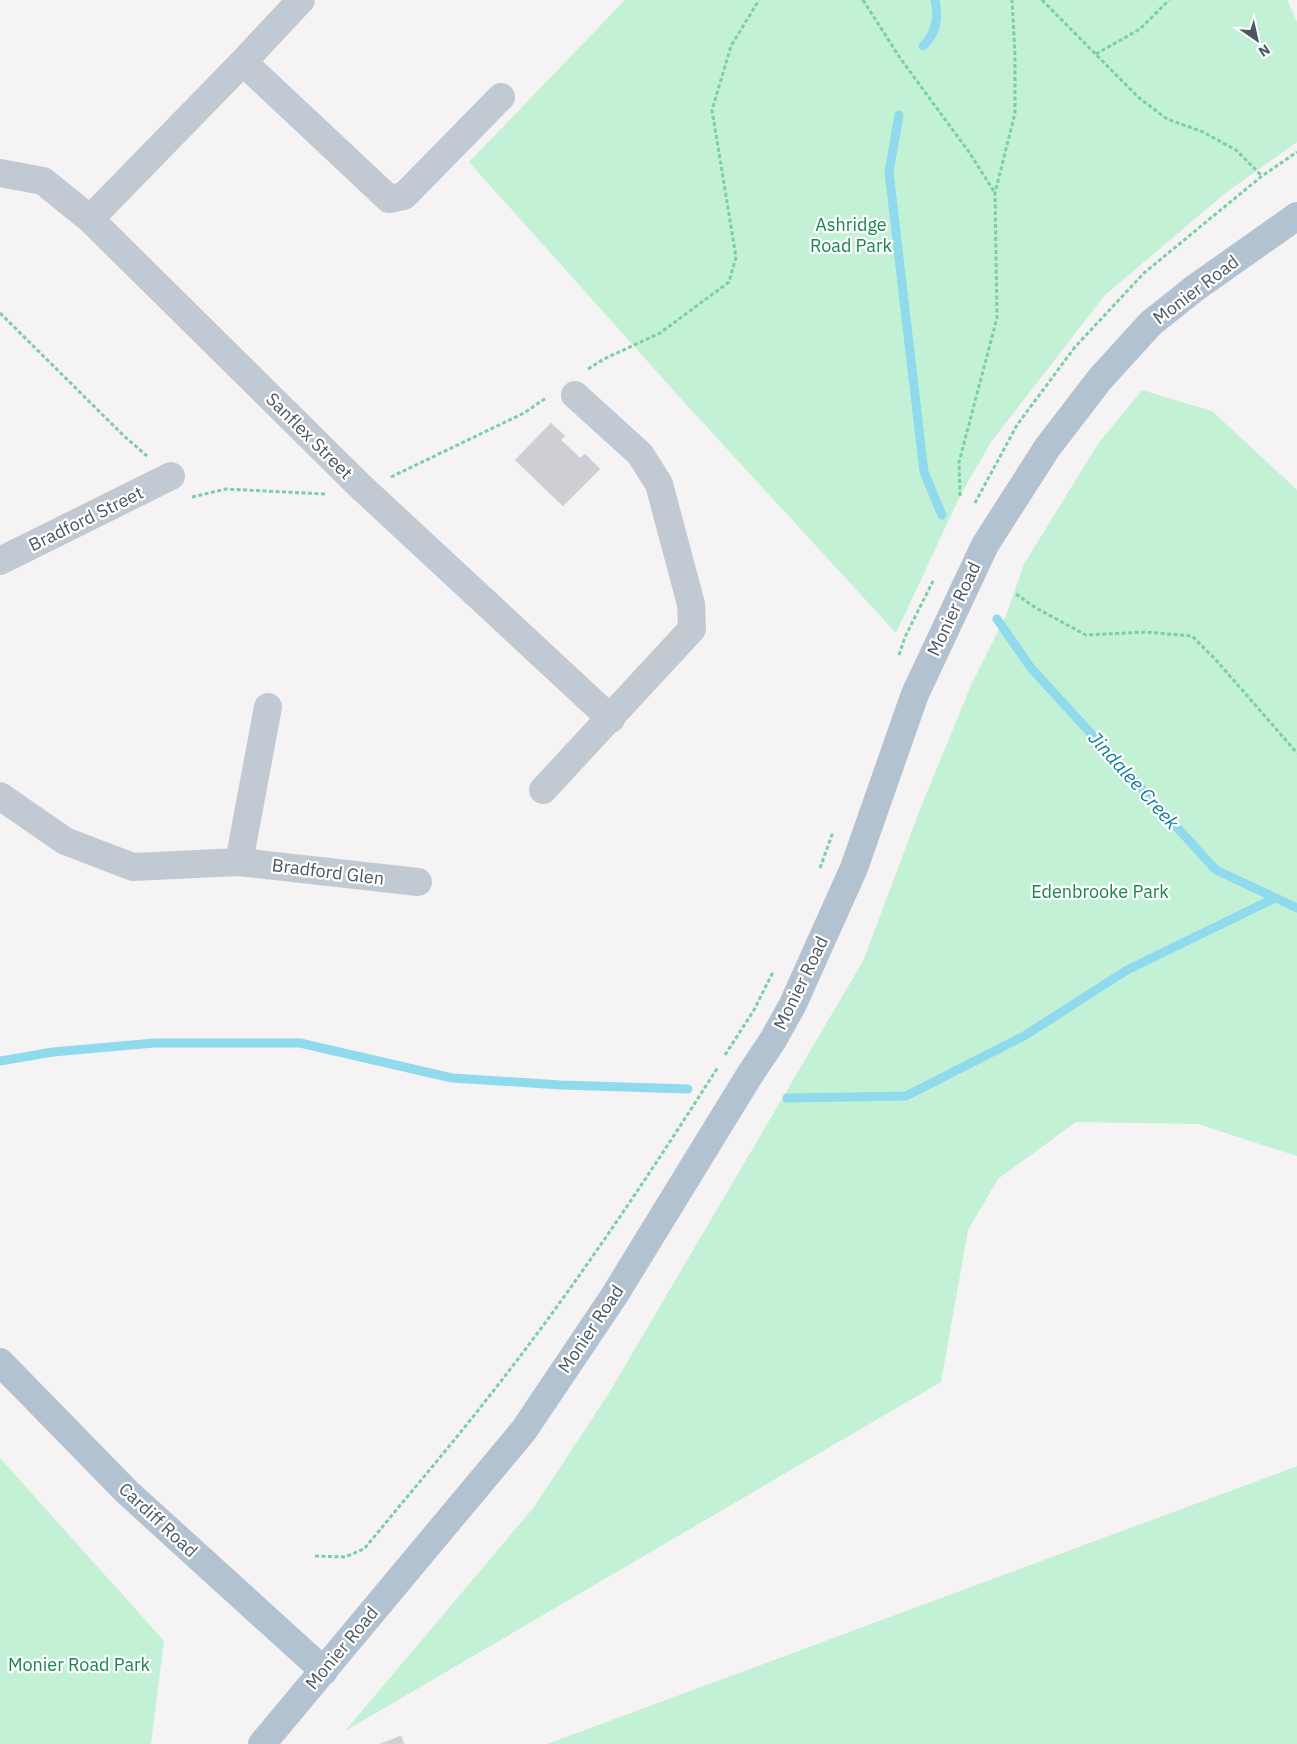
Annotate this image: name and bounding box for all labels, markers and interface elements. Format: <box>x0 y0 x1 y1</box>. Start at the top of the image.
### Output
north arrow <box>1232 15 1282 65</box>
text: N <box>1255 40 1274 61</box>
park label: Ashridge Road Park <box>810 213 893 257</box>
street label: Monier Road <box>1148 250 1243 329</box>
street label: Sanflex Street <box>261 387 358 484</box>
street label: Bradford Street <box>25 481 147 556</box>
street label: Monier Road <box>922 558 985 660</box>
water label: Jindalee Creek <box>1084 726 1185 835</box>
street label: Bradford Glen <box>271 853 385 890</box>
park label: Edenbrooke Park <box>1031 880 1169 903</box>
street label: Monier Road <box>768 932 833 1033</box>
street label: Monier Road <box>553 1280 629 1377</box>
street label: Cardiff Road <box>114 1477 203 1562</box>
street label: Monier Road <box>300 1601 383 1694</box>
park label: Monier Road Park <box>8 1653 151 1676</box>

